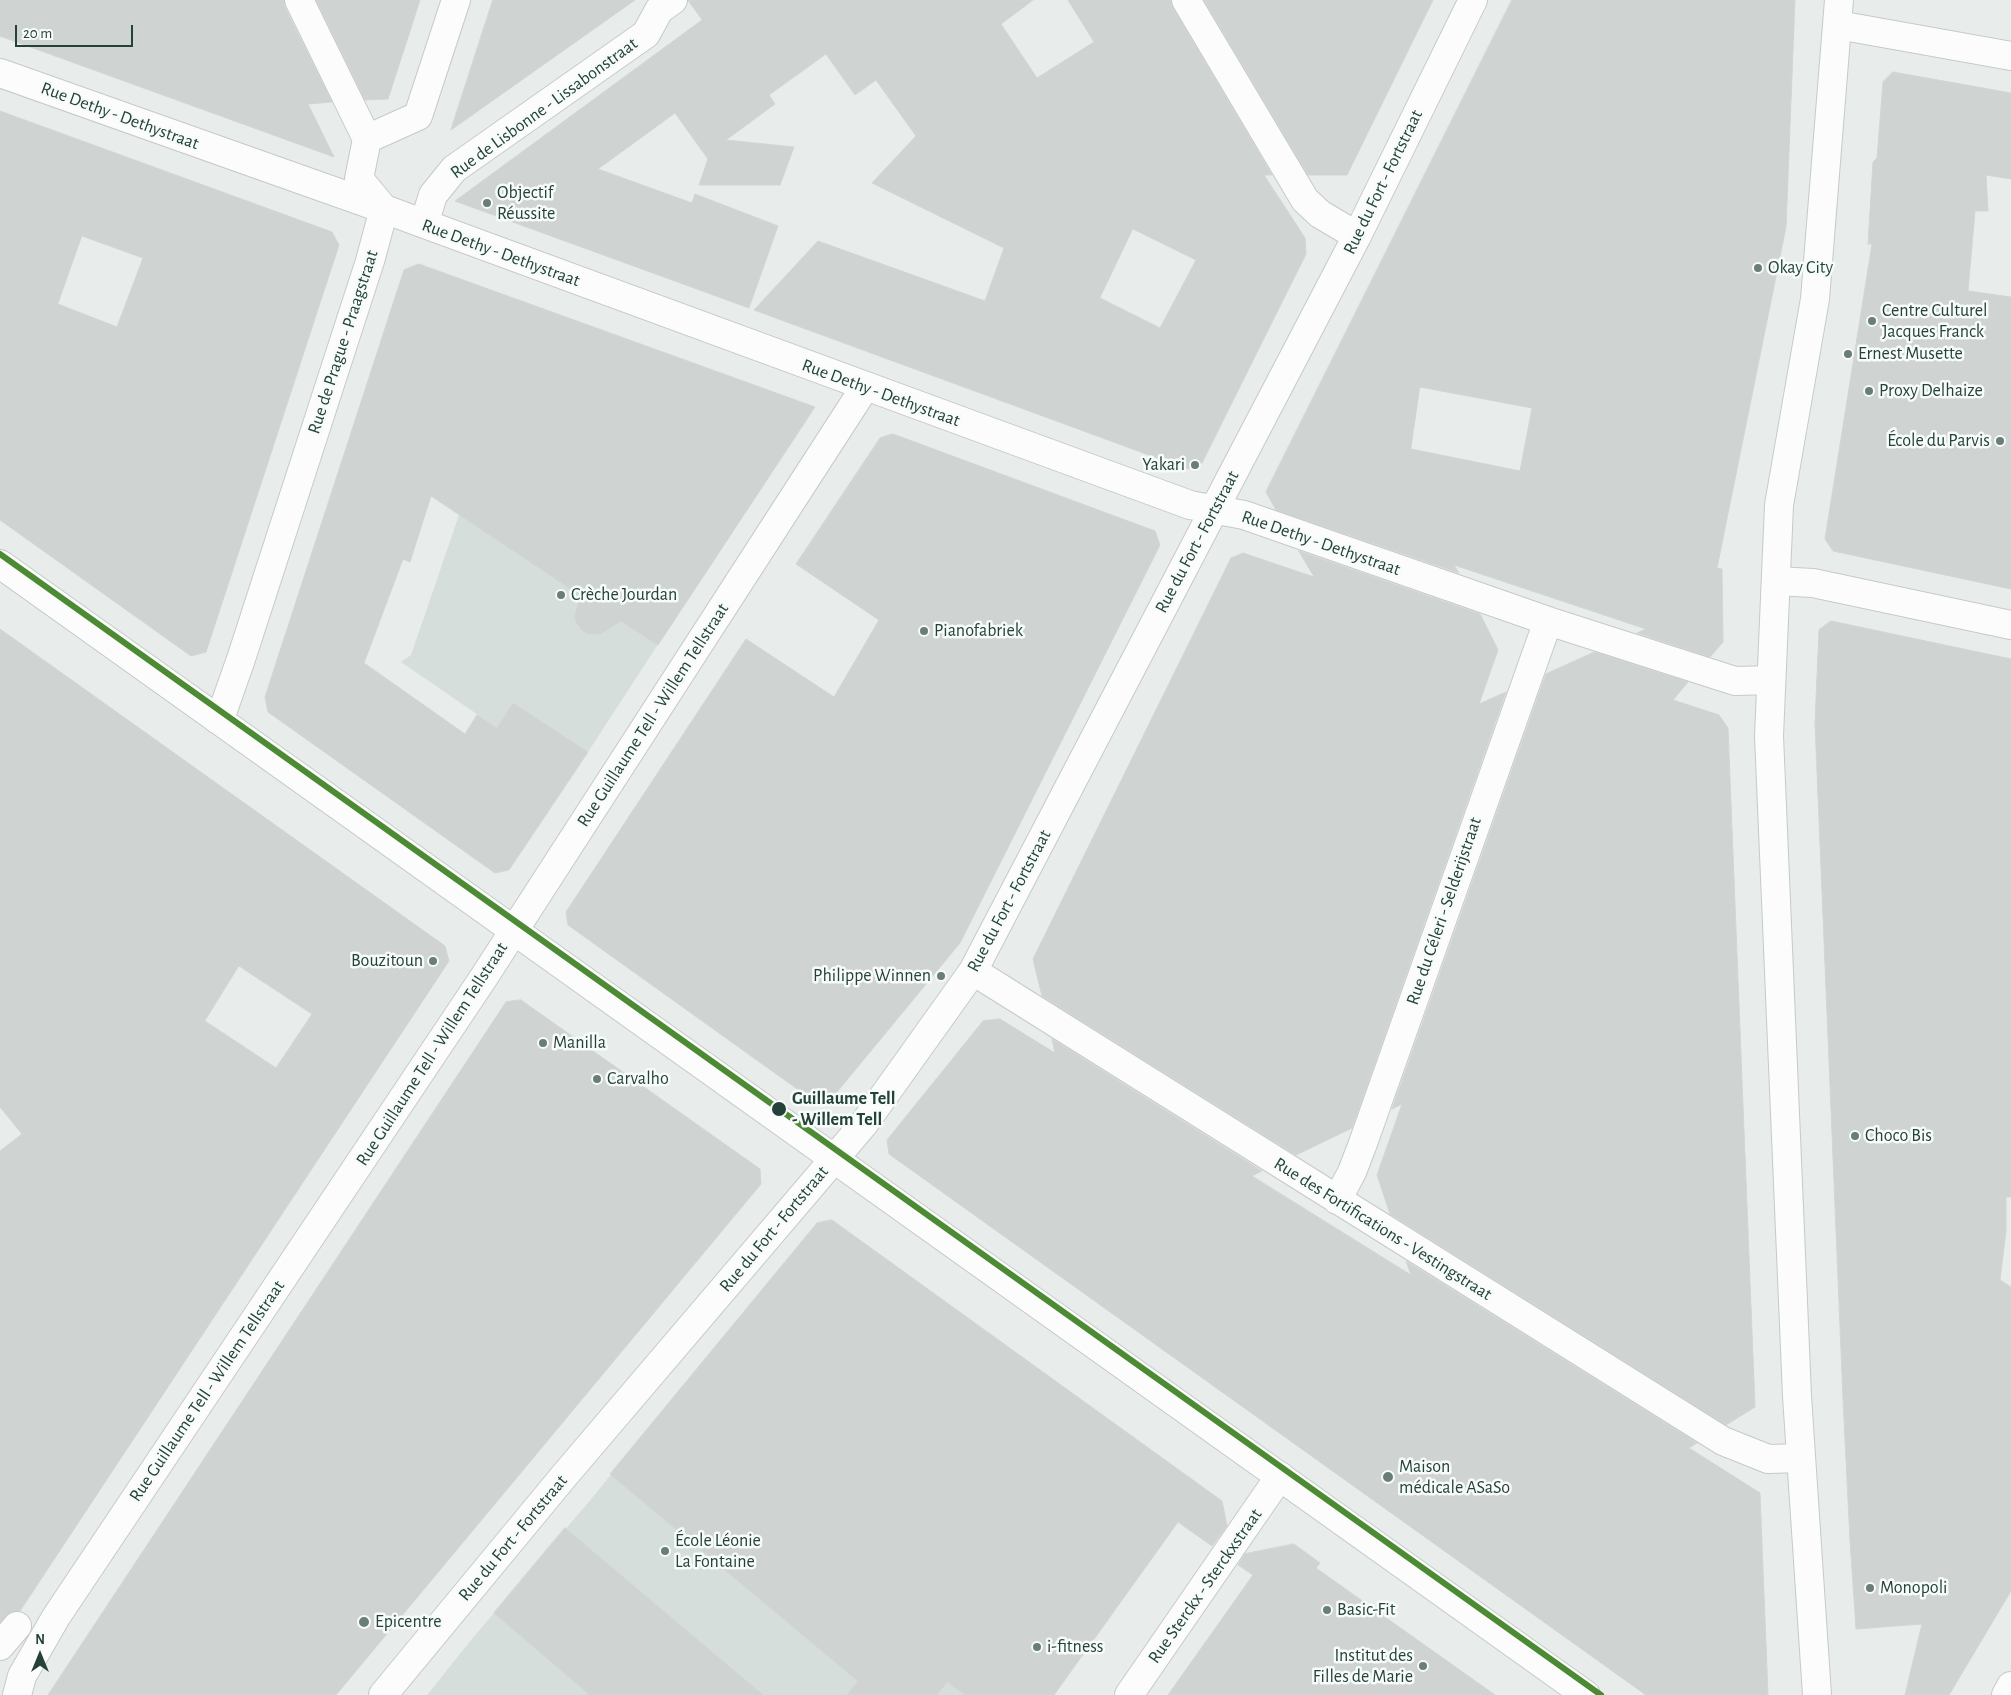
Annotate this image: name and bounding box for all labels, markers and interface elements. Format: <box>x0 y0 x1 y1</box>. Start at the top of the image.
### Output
scale bar <box>18 15 135 47</box>
text: 20 m <box>23 26 52 41</box>
street label: Rue de Lisbonne - Lissabonstraat <box>446 33 642 183</box>
street label: Rue Dethy - Dethystraat <box>38 77 202 155</box>
street label: Rue du Fort - Fortstraat <box>1339 106 1427 258</box>
place label: Objectif Réussite <box>497 182 555 224</box>
marker: Objectif Réussite <box>481 197 493 209</box>
street label: Rue Dethy - Dethystraat <box>419 214 583 292</box>
street label: Rue de Prague - Praagstraat <box>303 247 383 437</box>
place label: Okay City <box>1768 257 1833 279</box>
marker: Okay City <box>1752 262 1764 274</box>
place label: Centre Culturel Jacques Franck <box>1882 300 1987 342</box>
marker: Centre Culturel Jacques Franck <box>1866 315 1878 327</box>
place label: Ernest Musette <box>1858 343 1963 365</box>
marker: Ernest Musette <box>1842 348 1854 360</box>
street label: Rue Dethy - Dethystraat <box>799 354 963 432</box>
place label: Proxy Delhaize <box>1879 380 1983 402</box>
marker: Proxy Delhaize <box>1863 385 1875 397</box>
place label: École du Parvis <box>1887 430 1990 452</box>
marker: École du Parvis <box>1994 435 2006 447</box>
place label: Yakari <box>1142 454 1185 476</box>
marker: Yakari <box>1189 459 1201 471</box>
street label: Rue du Fort - Fortstraat <box>1150 467 1244 617</box>
street label: Rue Dethy - Dethystraat <box>1239 506 1403 580</box>
place label: Crèche Jourdan <box>571 584 677 606</box>
marker: Crèche Jourdan <box>555 589 567 601</box>
street label: Rue Guillaume Tell - Willem Tellstraat <box>572 599 734 831</box>
place label: Pianofabriek <box>934 620 1023 642</box>
marker: Pianofabriek <box>918 625 930 637</box>
street label: Rue du Céleri - Selderijstraat <box>1402 814 1486 1008</box>
street label: Rue du Fort - Fortstraat <box>962 826 1056 976</box>
street label: Rue Guillaume Tell - Willem Tellstraat <box>351 938 513 1170</box>
place label: Bouzitoun <box>351 950 423 972</box>
marker: Bouzitoun <box>427 955 439 967</box>
place label: Philippe Winnen <box>813 965 931 987</box>
marker: Philippe Winnen <box>935 970 947 982</box>
place label: Manilla <box>553 1032 606 1054</box>
marker: Manilla <box>537 1037 549 1049</box>
place label: Carvalho <box>607 1068 669 1090</box>
marker: Carvalho <box>591 1073 603 1085</box>
place label: Guillaume Tell - Willem Tell <box>792 1088 896 1130</box>
marker: Guillaume Tell - Willem Tell <box>770 1100 788 1118</box>
place label: Choco Bis <box>1865 1125 1932 1147</box>
marker: Choco Bis <box>1849 1130 1861 1142</box>
street label: Rue des Fortifications - Vestingstraat <box>1270 1153 1496 1305</box>
street label: Rue du Fort - Fortstraat <box>715 1161 833 1297</box>
street label: Rue Guillaume Tell - Willem Tellstraat <box>125 1276 289 1506</box>
place label: Maison médicale ASaSo <box>1399 1456 1510 1498</box>
street label: Rue du Fort - Fortstraat <box>454 1470 572 1606</box>
marker: Maison médicale ASaSo <box>1381 1470 1395 1484</box>
street label: Rue Sterckx - Sterckxstraat <box>1143 1504 1267 1668</box>
place label: École Léonie La Fontaine <box>675 1530 761 1572</box>
marker: École Léonie La Fontaine <box>659 1545 671 1557</box>
place label: Monopoli <box>1880 1577 1947 1599</box>
marker: Monopoli <box>1864 1582 1876 1594</box>
place label: Basic-Fit <box>1337 1599 1395 1621</box>
marker: Basic-Fit <box>1321 1604 1333 1616</box>
place label: Epicentre <box>375 1611 442 1633</box>
marker: Epicentre <box>357 1615 371 1629</box>
north arrow <box>15 1630 65 1680</box>
text: N <box>35 1633 45 1647</box>
place label: i-fitness <box>1047 1636 1104 1658</box>
marker: i-fitness <box>1031 1641 1043 1653</box>
place label: Institut des Filles de Marie <box>1313 1645 1413 1688</box>
marker: Institut des Filles de Marie <box>1417 1660 1429 1672</box>

